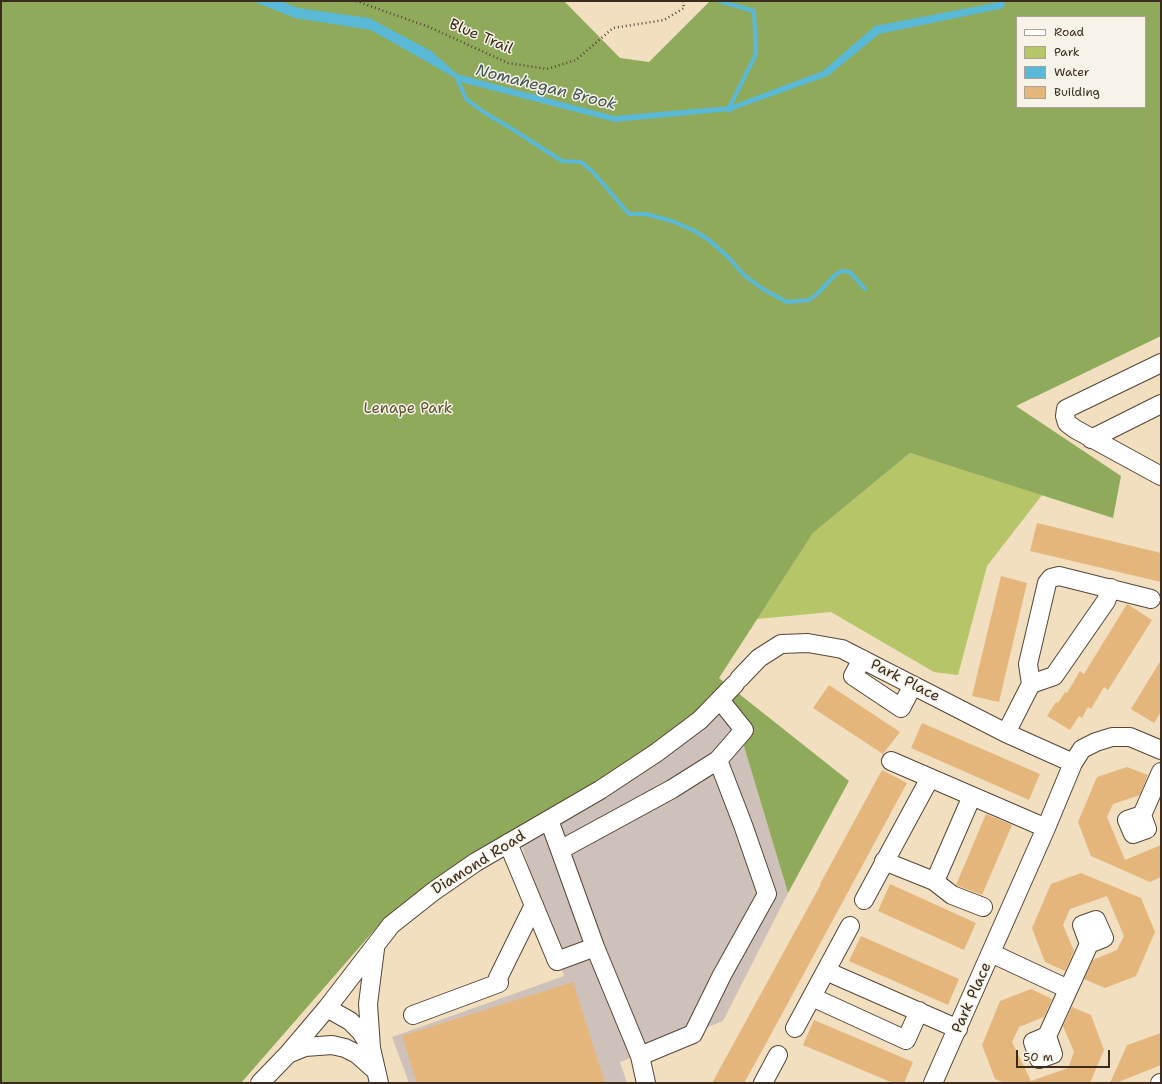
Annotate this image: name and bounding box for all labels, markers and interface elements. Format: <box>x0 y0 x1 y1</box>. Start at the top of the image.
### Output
street label: Blue Trail <box>446 16 516 58</box>
legend <box>1016 16 1146 108</box>
text: Road <box>1054 24 1084 40</box>
text: Park <box>1054 44 1080 60</box>
water label: Nomahegan Brook <box>474 61 618 115</box>
text: Water <box>1054 64 1089 80</box>
text: Building <box>1054 84 1100 100</box>
park label: Lenape Park <box>364 400 452 418</box>
street label: Park Place <box>867 656 943 706</box>
street label: Diamond Road <box>429 827 529 899</box>
street label: Park Place <box>948 960 996 1036</box>
scale bar <box>1018 1042 1112 1068</box>
text: 50 m <box>1023 1049 1053 1065</box>

